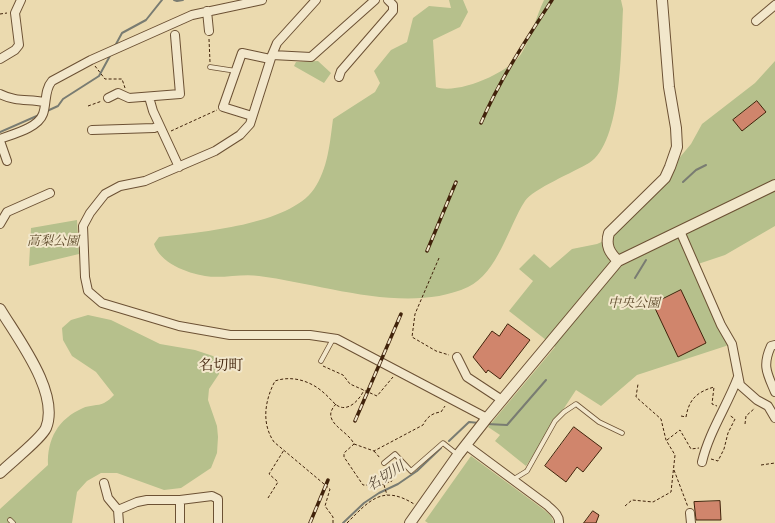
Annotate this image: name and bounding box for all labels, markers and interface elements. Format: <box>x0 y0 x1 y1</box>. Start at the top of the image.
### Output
park label: 高梨公園 <box>27 234 79 250</box>
park label: 中央公園 <box>608 296 660 312</box>
district label: 名切町 <box>199 357 243 375</box>
water label: 名切川 <box>364 459 408 495</box>

